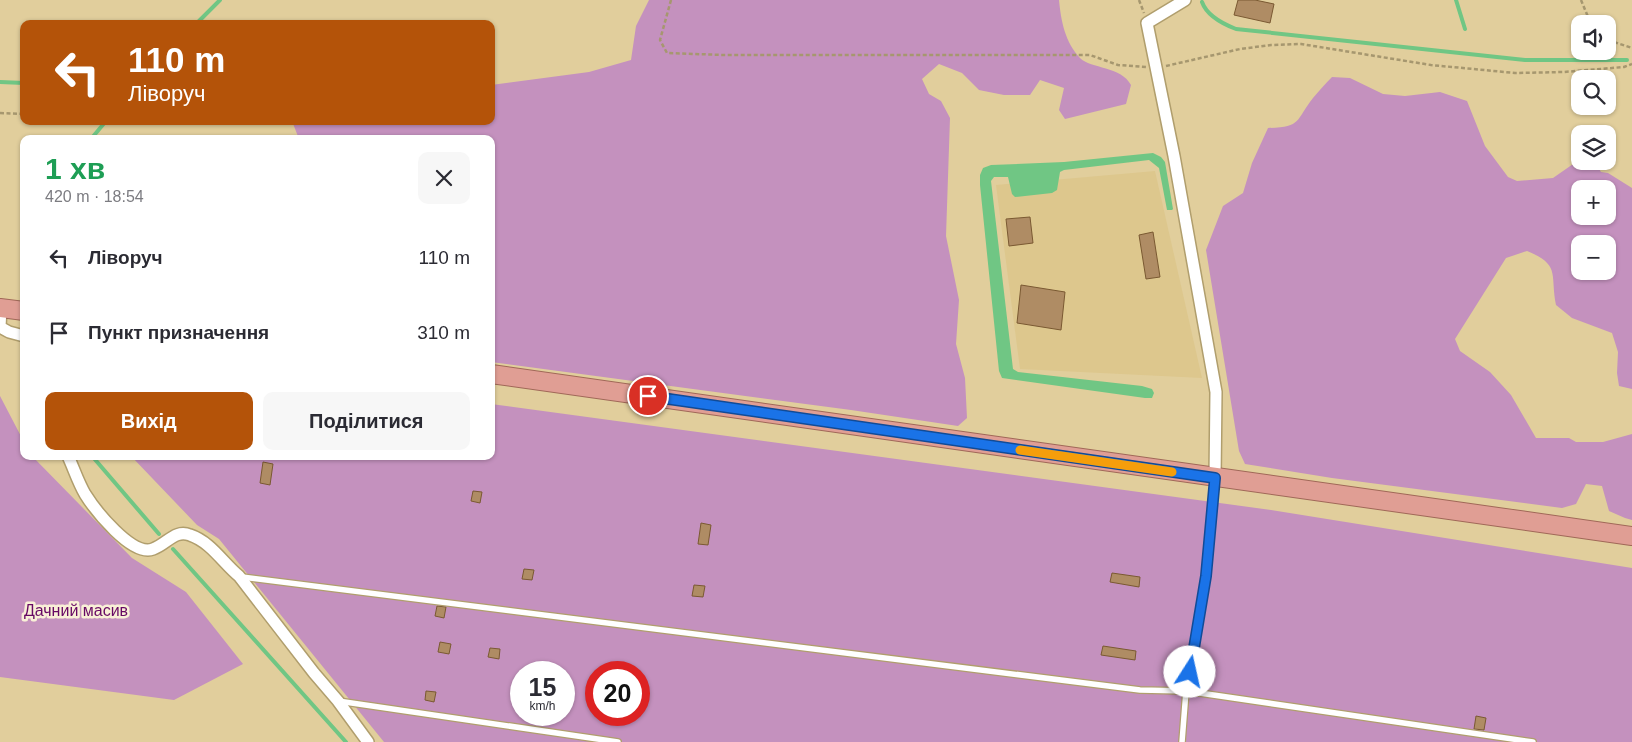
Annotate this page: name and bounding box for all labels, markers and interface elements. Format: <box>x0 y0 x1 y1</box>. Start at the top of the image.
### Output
map controls <box>1571 15 1616 280</box>
button: sound <box>1571 15 1616 60</box>
icon: left <box>45 40 110 105</box>
text: 110 m <box>128 40 225 79</box>
button: search <box>1571 70 1616 115</box>
text: Ліворуч <box>128 81 205 106</box>
button: layers <box>1571 125 1616 170</box>
text: 1 хв <box>45 152 105 185</box>
button: close <box>418 152 470 204</box>
button: + <box>1571 180 1616 225</box>
text: 420 m · 18:54 <box>45 188 144 205</box>
button: − <box>1571 235 1616 280</box>
icon: left <box>45 244 73 272</box>
text: Ліворуч <box>88 247 163 268</box>
text: 110 m <box>419 247 470 268</box>
icon: arrive <box>45 319 73 347</box>
text: Пункт призначення <box>88 322 269 343</box>
text: 310 m <box>417 322 470 343</box>
pin <box>627 375 669 417</box>
icon: arrive <box>634 382 662 410</box>
button: Вихід <box>45 392 253 450</box>
button: Поділитися <box>263 392 470 450</box>
park label: Дачний масив <box>24 602 128 619</box>
position arrow <box>1163 645 1215 697</box>
speed limit sign: 20 <box>585 661 650 726</box>
text: 15 <box>529 673 556 701</box>
text: km/h <box>529 699 556 713</box>

